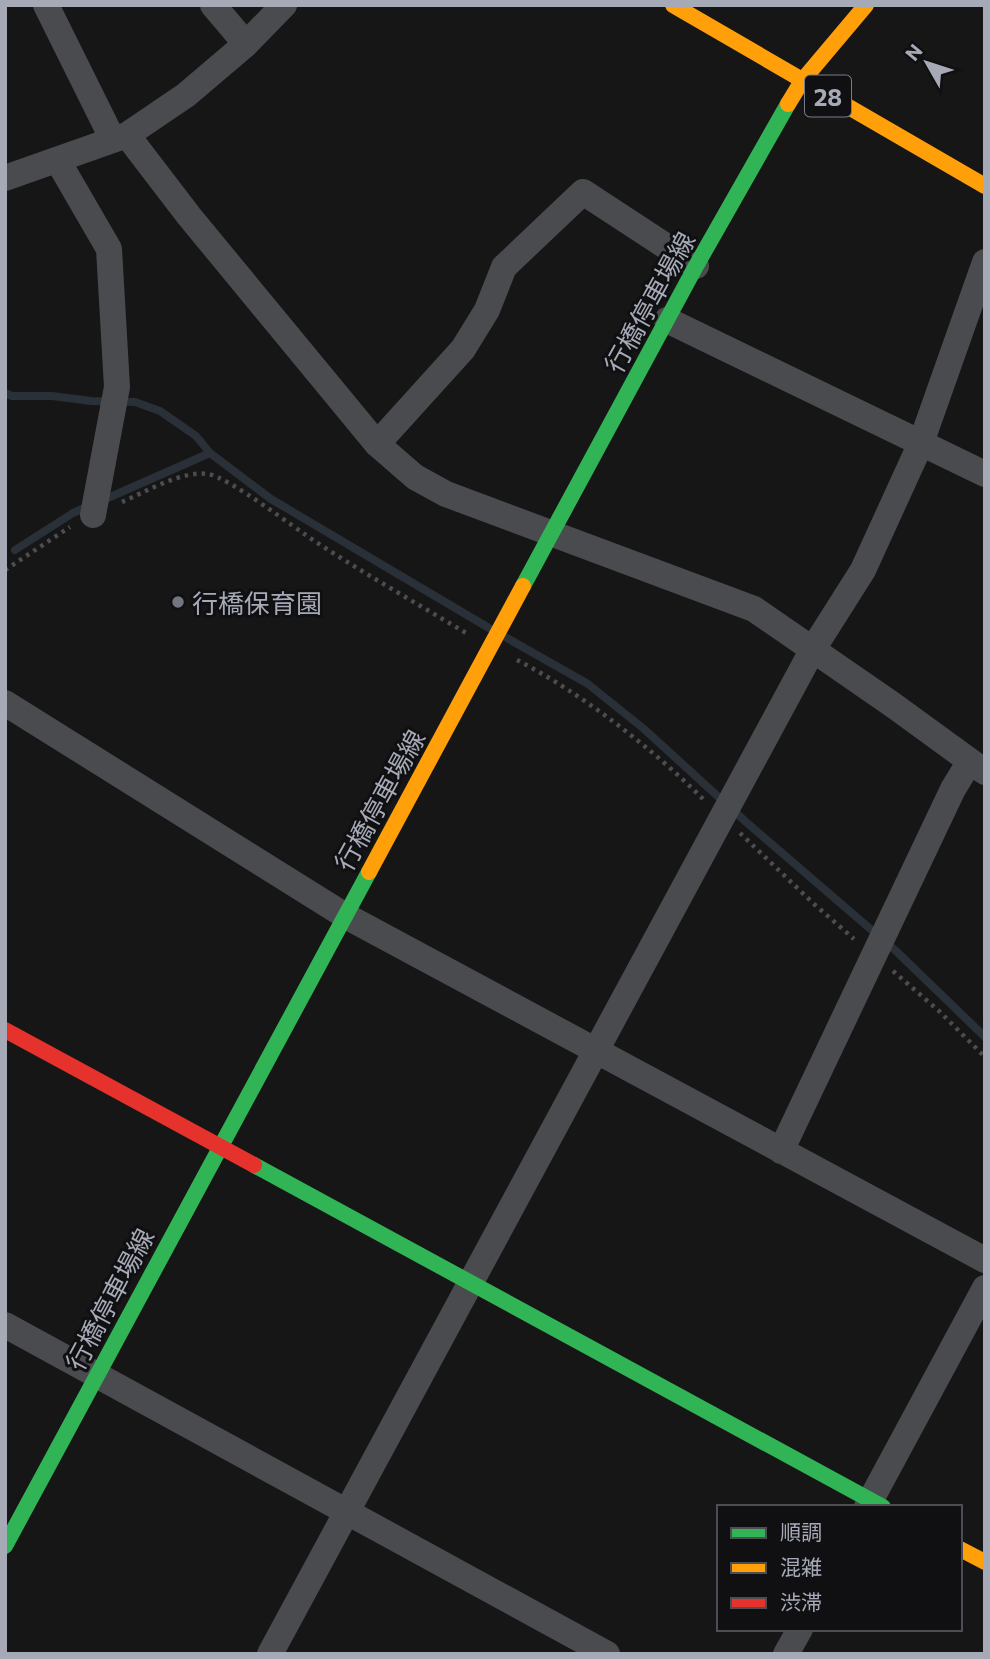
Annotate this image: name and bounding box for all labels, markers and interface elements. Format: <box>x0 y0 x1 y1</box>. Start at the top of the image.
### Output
north arrow <box>892 28 962 98</box>
text: N <box>900 39 927 65</box>
road number: 28 <box>805 76 851 116</box>
street label: 行橋停車場線 <box>598 226 700 378</box>
place label: 行橋保育園 <box>192 587 322 618</box>
marker: 行橋保育園 <box>170 594 186 610</box>
street label: 行橋停車場線 <box>328 724 430 876</box>
street label: 行橋停車場線 <box>59 1223 159 1375</box>
legend <box>717 1505 962 1631</box>
text: 順調 <box>780 1519 822 1544</box>
text: 混雑 <box>780 1554 822 1579</box>
text: 渋滞 <box>780 1589 822 1614</box>

